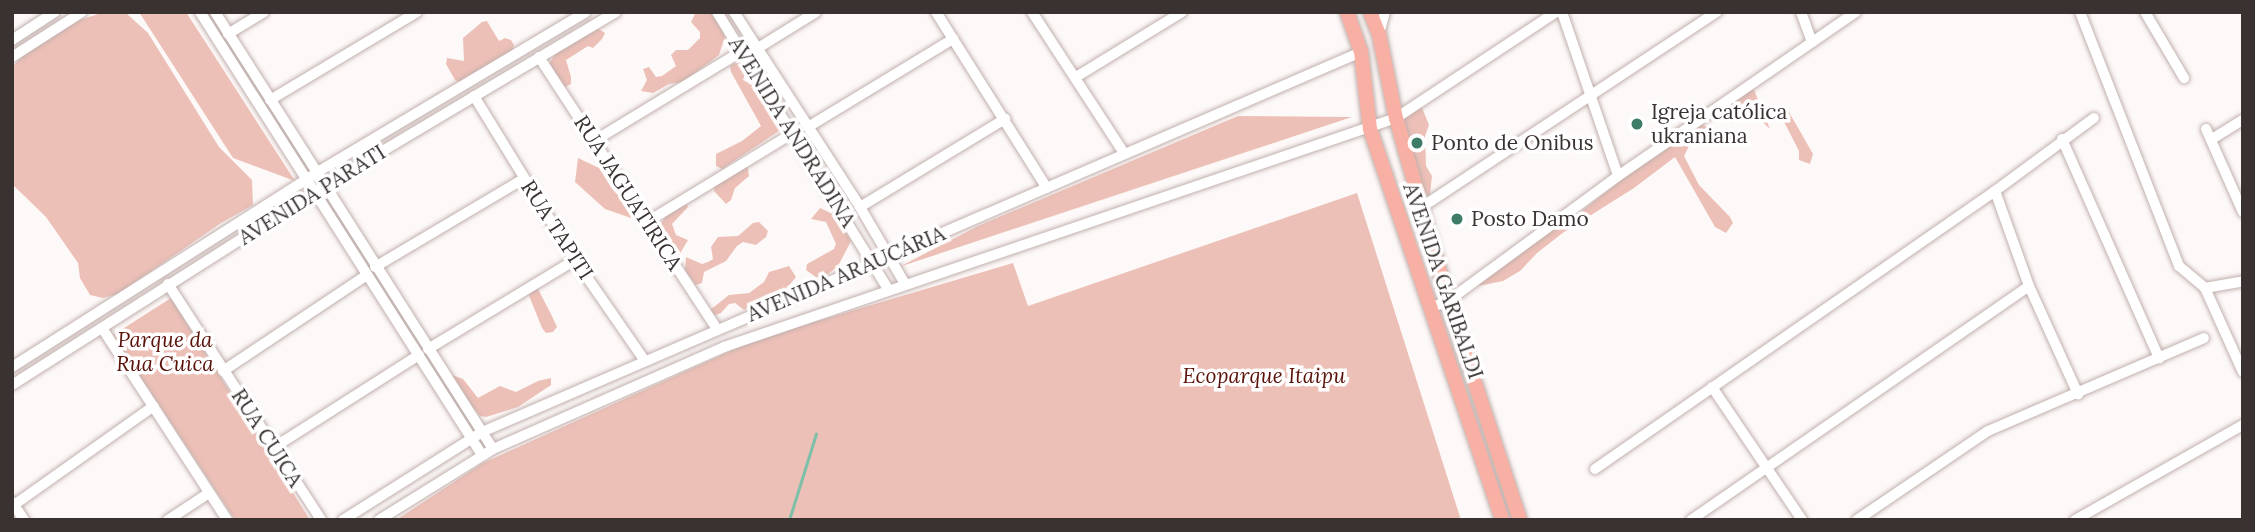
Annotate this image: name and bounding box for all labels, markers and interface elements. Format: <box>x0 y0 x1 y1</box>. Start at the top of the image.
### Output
street label: AVENIDA ANDRADINA <box>723 32 861 232</box>
place label: Igreja católica ukraniana <box>1651 99 1787 149</box>
street label: RUA JAGUATIRICA <box>569 111 687 275</box>
marker: Igreja católica ukraniana <box>1629 116 1645 132</box>
place label: Ponto de Onibus <box>1431 130 1594 156</box>
marker: Ponto de Onibus <box>1409 135 1425 151</box>
street label: AVENIDA PARATI <box>234 140 390 250</box>
street label: RUA TAPITI <box>516 176 598 284</box>
street label: AVENIDA GARIBALDI <box>1398 180 1488 382</box>
place label: Posto Damo <box>1471 206 1589 232</box>
marker: Posto Damo <box>1449 211 1465 227</box>
street label: AVENIDA ARAUCÁRIA <box>743 221 949 327</box>
park label: Parque da Rua Cuica <box>116 327 214 377</box>
park label: Ecoparque Itaipu <box>1183 363 1345 389</box>
street label: RUA CUICA <box>226 384 308 492</box>

